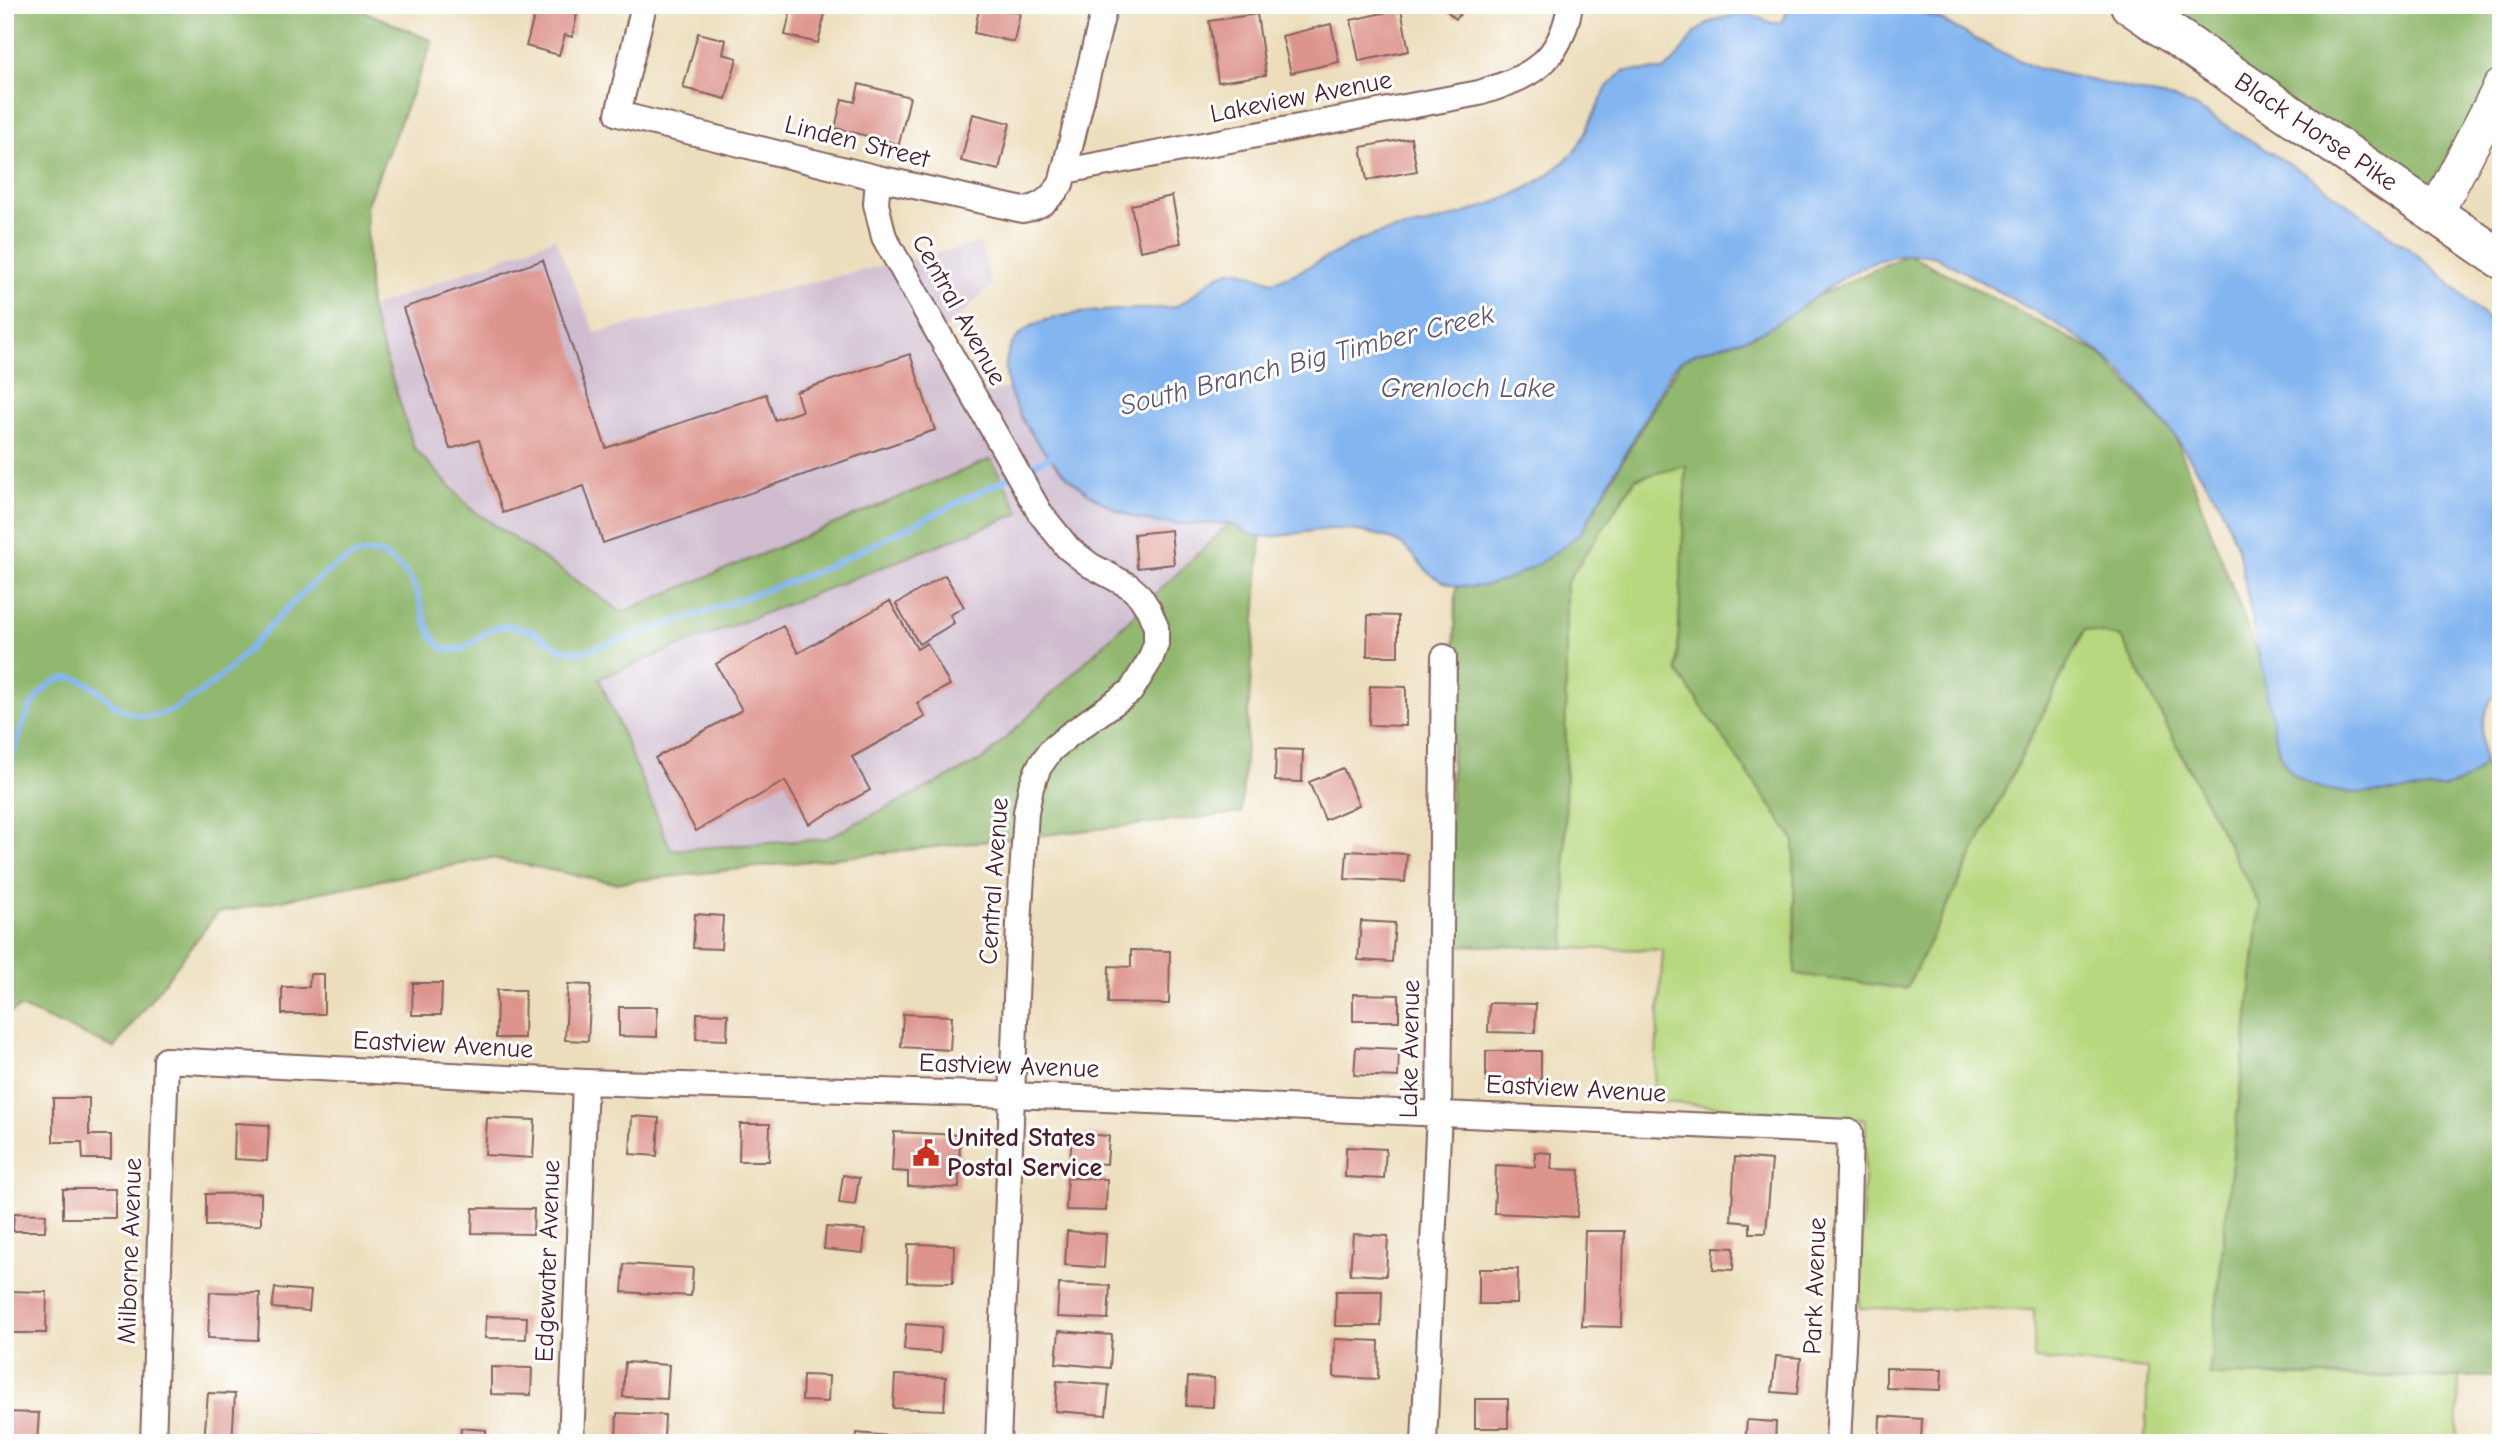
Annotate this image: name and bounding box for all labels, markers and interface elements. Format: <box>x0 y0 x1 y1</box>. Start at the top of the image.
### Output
street label: Lakeview Avenue <box>1208 65 1394 129</box>
street label: Black Horse Pike <box>2229 66 2403 198</box>
street label: Linden Street <box>781 110 934 175</box>
street label: Central Avenue <box>905 229 1013 391</box>
water label: South Branch Big Timber Creek <box>1117 298 1498 422</box>
water label: Grenloch Lake <box>1381 372 1555 404</box>
street label: Central Avenue <box>973 796 1015 966</box>
street label: Lake Avenue <box>1394 979 1426 1119</box>
street label: Eastview Avenue <box>352 1025 534 1065</box>
street label: Eastview Avenue <box>918 1048 1100 1084</box>
street label: Eastview Avenue <box>1485 1069 1667 1109</box>
place label: United States Postal Service <box>947 1123 1102 1183</box>
public building icon: United States Postal Service <box>911 1138 941 1168</box>
street label: Milborne Avenue <box>112 1157 148 1345</box>
street label: Edgewater Avenue <box>529 1159 567 1363</box>
street label: Park Avenue <box>1798 1217 1832 1355</box>

